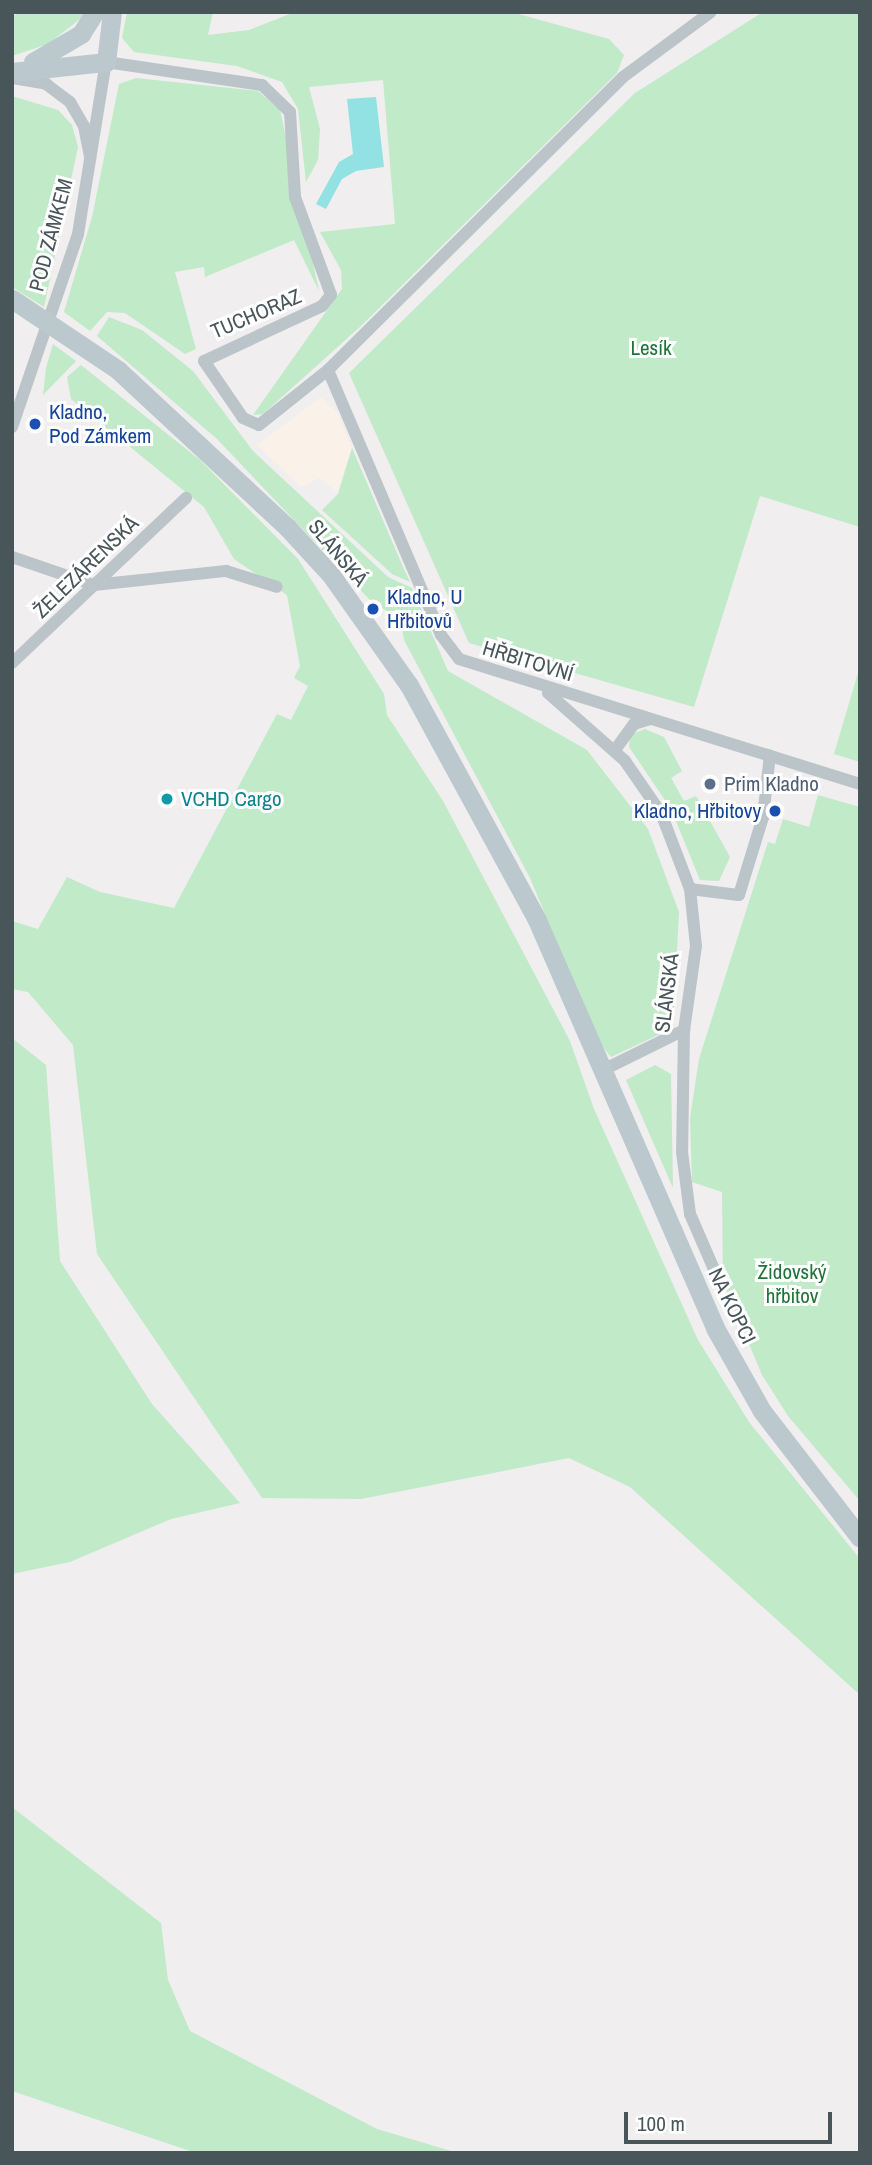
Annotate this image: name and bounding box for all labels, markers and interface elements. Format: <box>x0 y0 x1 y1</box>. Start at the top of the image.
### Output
street label: POD ZÁMKEM <box>24 176 78 294</box>
street label: TUCHORAZ <box>207 284 305 344</box>
park label: Lesík <box>630 335 672 361</box>
place label: Kladno, Pod Zámkem <box>49 399 151 449</box>
marker: Kladno, Pod Zámkem <box>27 416 43 432</box>
street label: ŽELEZÁRENSKÁ <box>28 511 144 623</box>
street label: SLÁNSKÁ <box>303 514 373 592</box>
place label: Kladno, U Hřbitovů <box>387 584 463 634</box>
marker: Kladno, U Hřbitovů <box>365 601 381 617</box>
street label: HŘBITOVNÍ <box>480 635 576 687</box>
place label: Prim Kladno <box>724 771 819 797</box>
marker: Prim Kladno <box>702 776 718 792</box>
place label: VCHD Cargo <box>181 786 281 812</box>
marker: VCHD Cargo <box>159 791 175 807</box>
place label: Kladno, Hřbitovy <box>634 798 761 824</box>
marker: Kladno, Hřbitovy <box>767 803 783 819</box>
street label: SLÁNSKÁ <box>650 952 684 1034</box>
park label: Židovský hřbitov <box>758 1259 826 1309</box>
street label: NA KOPCI <box>703 1263 761 1349</box>
scale bar <box>627 2098 835 2142</box>
text: 100 m <box>637 2109 685 2138</box>

